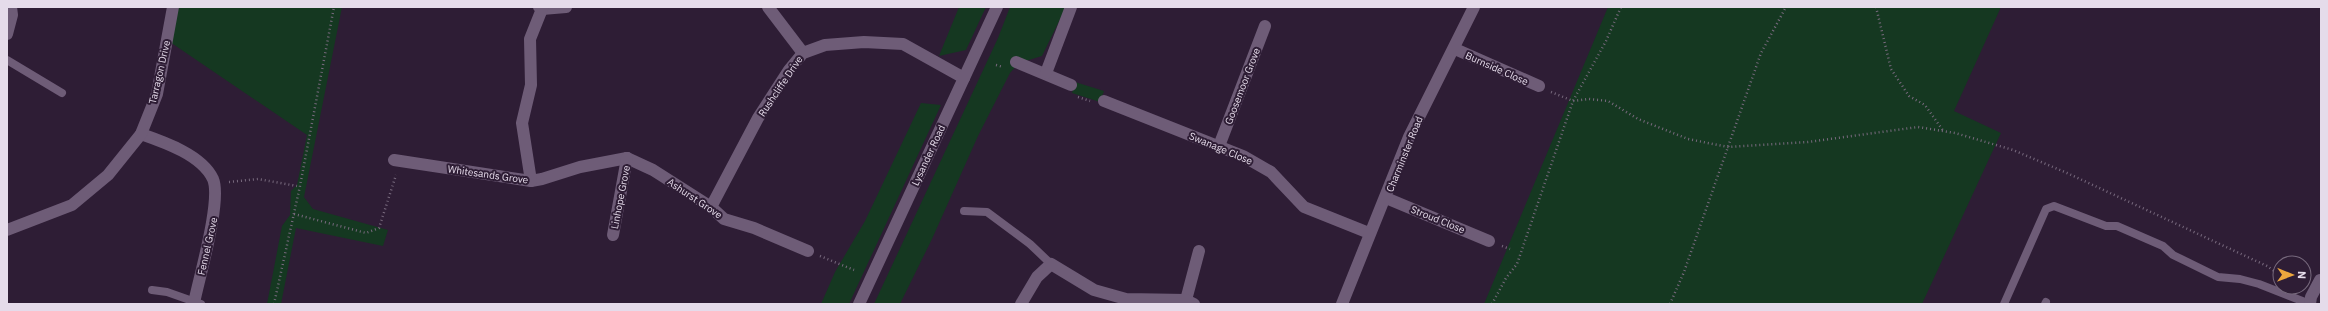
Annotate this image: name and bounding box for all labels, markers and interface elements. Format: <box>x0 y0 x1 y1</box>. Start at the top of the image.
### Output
street label: Tarragon Drive <box>146 38 173 105</box>
street label: Goosemoor Grove <box>1222 46 1263 126</box>
street label: Burnside Close <box>1463 49 1531 88</box>
street label: Rushcliffe Drive <box>755 53 806 119</box>
street label: Charminster Road <box>1383 114 1426 194</box>
street label: Lysander Road <box>909 123 948 188</box>
street label: Swanage Close <box>1187 129 1255 168</box>
street label: Whitesands Grove <box>447 162 530 187</box>
street label: Linhope Grove <box>608 164 633 230</box>
street label: Ashurst Grove <box>665 175 725 222</box>
street label: Stroud Close <box>1409 203 1467 236</box>
street label: Fennel Grove <box>194 215 221 276</box>
north arrow <box>2272 255 2312 295</box>
text: N <box>2295 271 2309 279</box>

